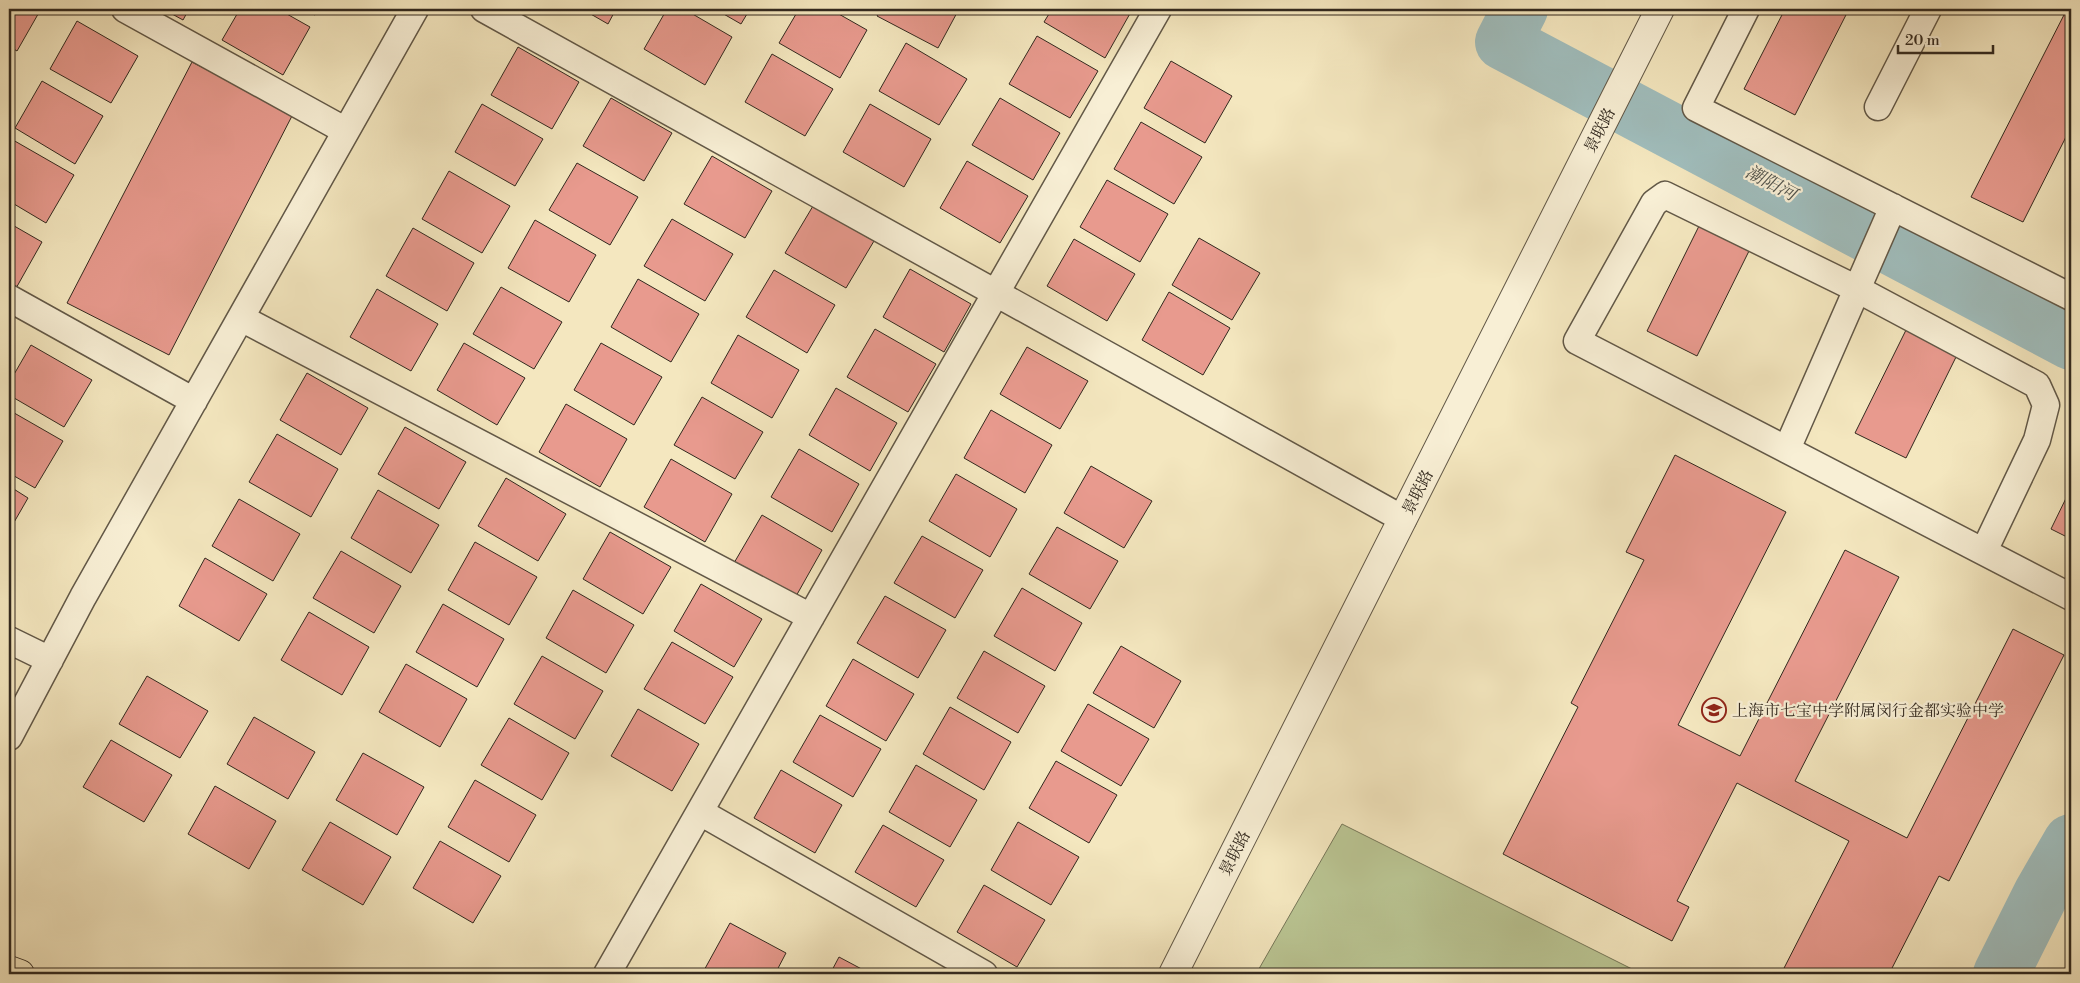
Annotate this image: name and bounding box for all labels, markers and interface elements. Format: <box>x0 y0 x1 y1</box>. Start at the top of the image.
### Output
scale bar <box>1898 22 1992 54</box>
text: 20 m <box>1905 31 1940 50</box>
street label: 景联路 <box>1580 105 1620 156</box>
water label: 潮阳河 <box>1742 161 1803 208</box>
street label: 景联路 <box>1398 467 1438 518</box>
school or university icon: 上海市七宝中学附属闵行金都实验中学 <box>1701 697 1727 723</box>
place label: 上海市七宝中学附属闵行金都实验中学 <box>1732 701 2004 721</box>
street label: 景联路 <box>1215 828 1255 879</box>

